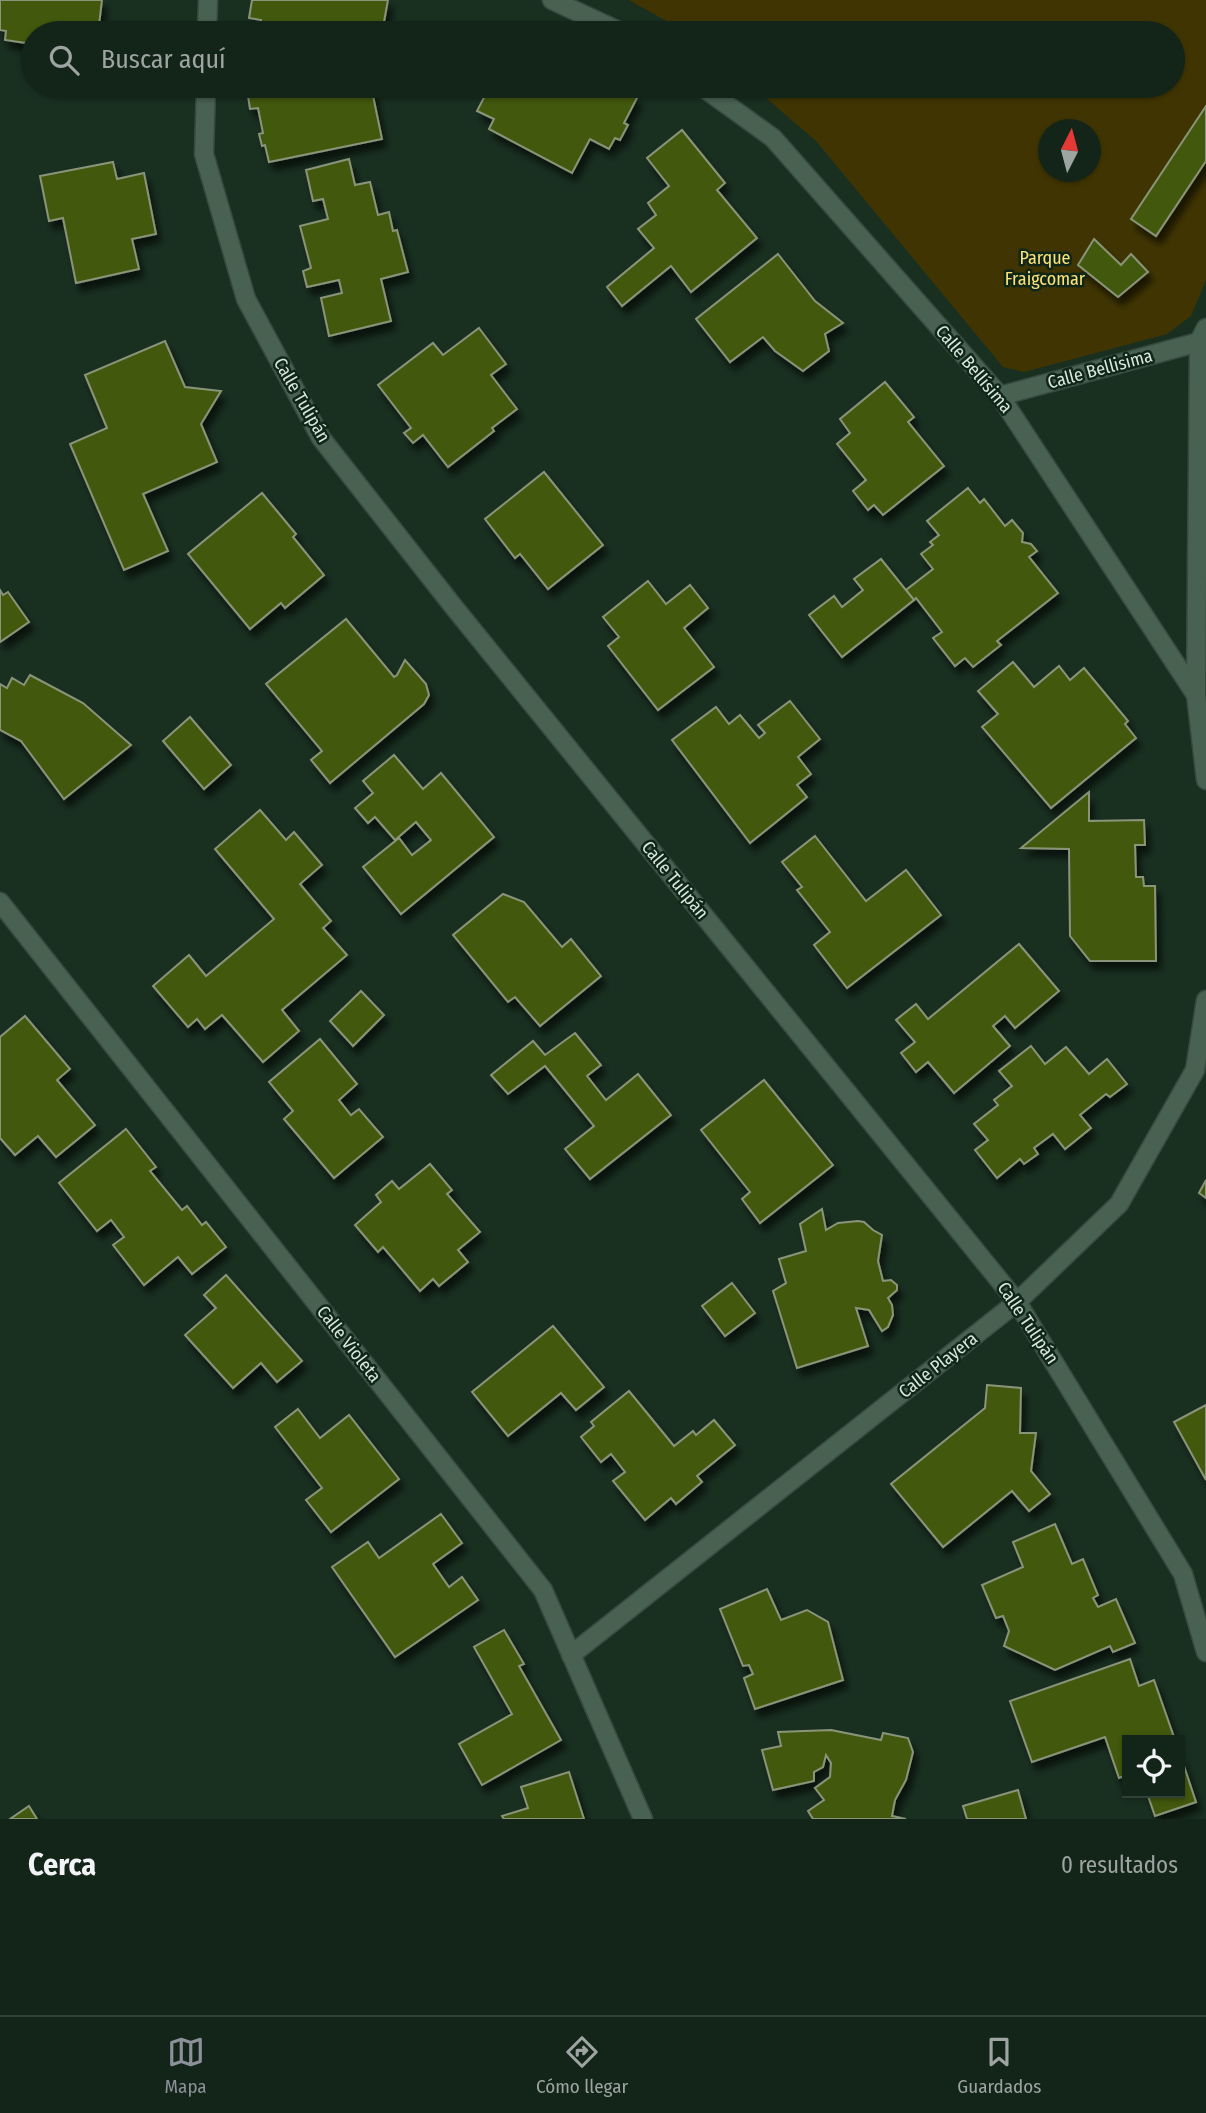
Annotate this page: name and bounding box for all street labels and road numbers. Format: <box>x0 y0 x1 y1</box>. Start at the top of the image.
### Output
street label: Calle Bellísima <box>931 321 1017 417</box>
street label: Calle Bellisima <box>1045 344 1155 394</box>
street label: Calle Tulipán <box>269 354 335 446</box>
street label: Calle Tulipán <box>637 836 713 924</box>
street label: Calle Tulipán <box>993 1278 1063 1368</box>
street label: Calle Violeta <box>312 1301 386 1387</box>
street label: Calle Playera <box>894 1327 982 1403</box>

